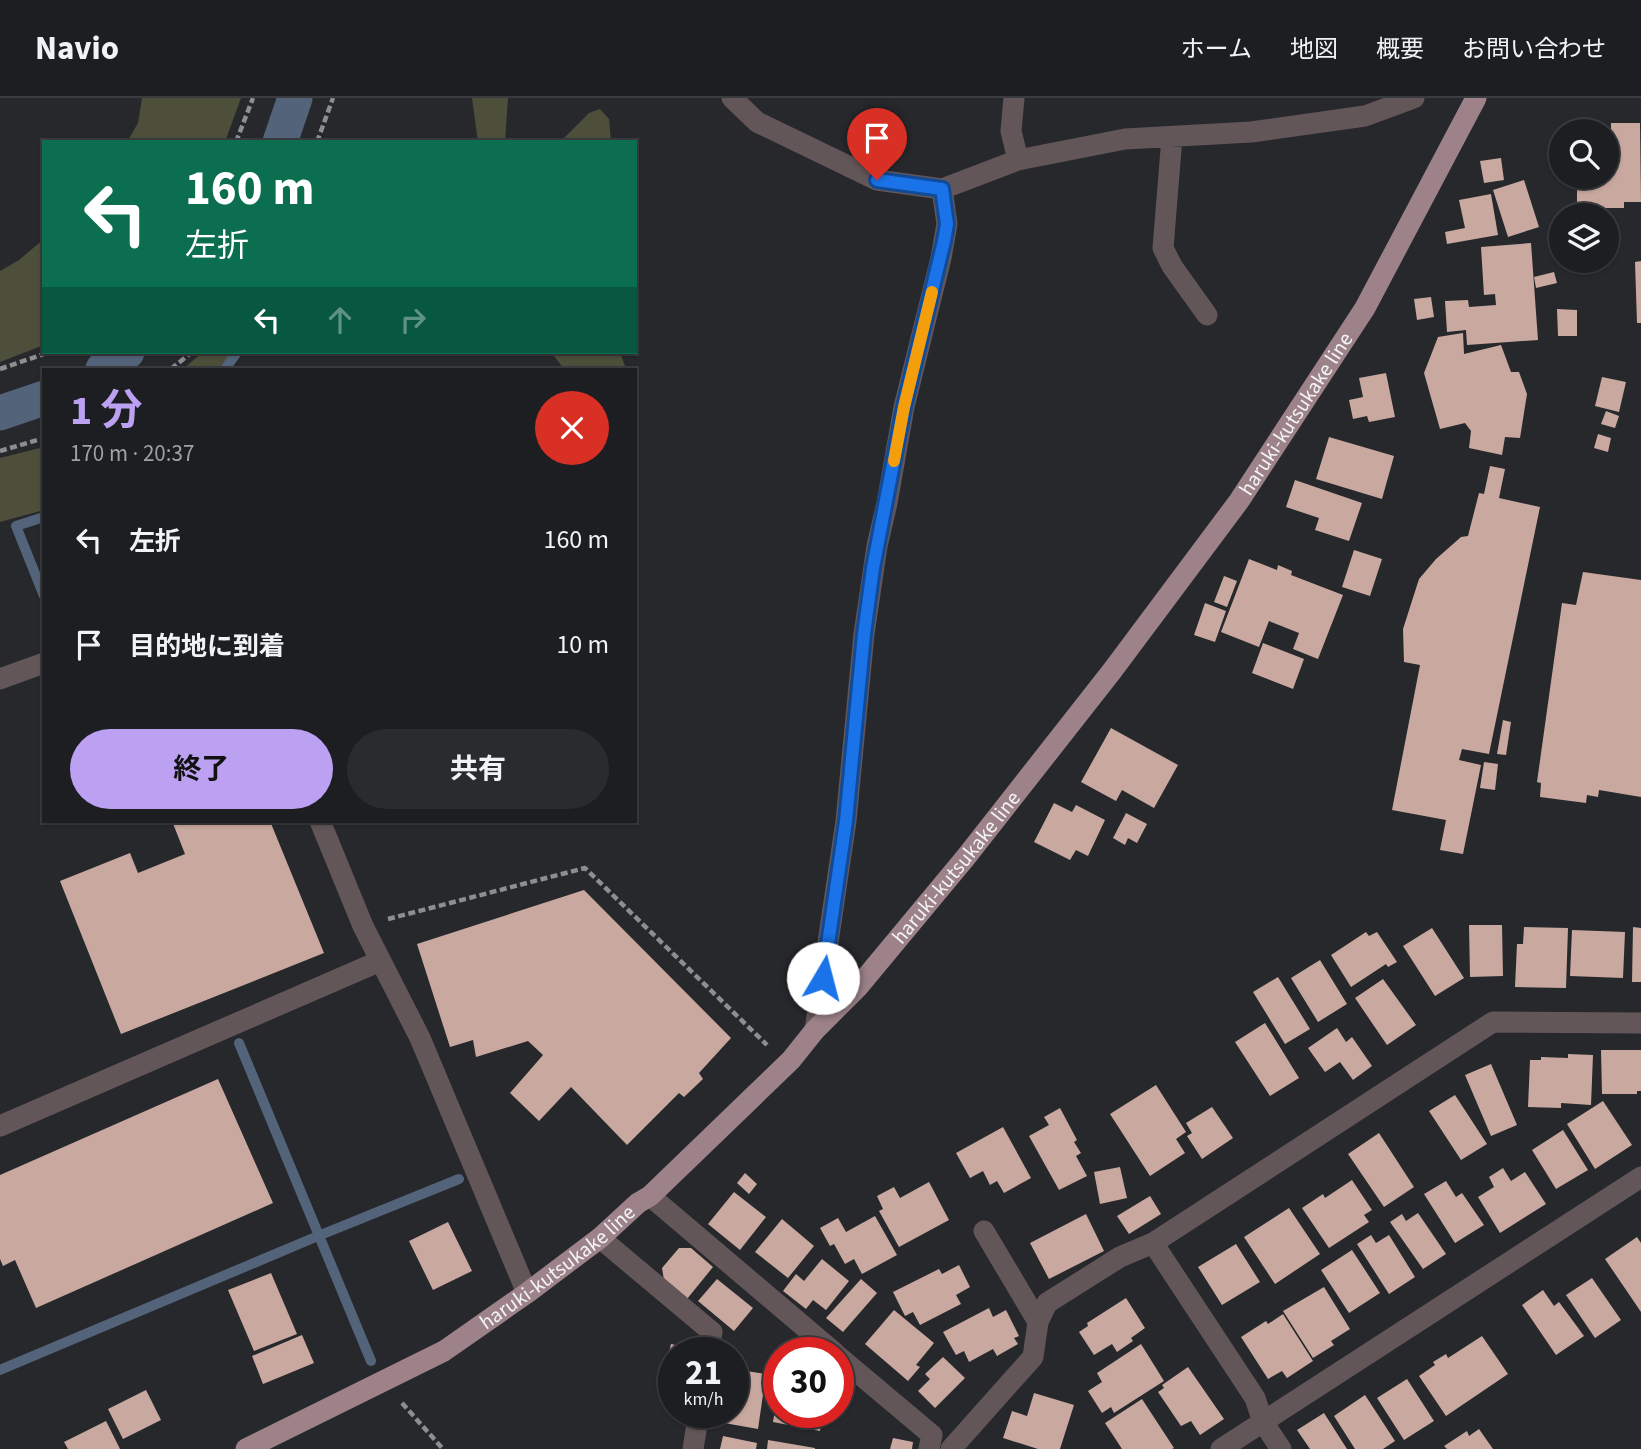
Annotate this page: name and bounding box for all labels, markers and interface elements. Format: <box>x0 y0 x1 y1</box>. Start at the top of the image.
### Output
text: Navio <box>35 25 119 72</box>
text: ホーム <box>1181 32 1252 67</box>
text: 地図 <box>1290 32 1338 67</box>
text: 概要 <box>1376 32 1424 67</box>
text: お問い合わせ <box>1462 32 1606 67</box>
pin <box>847 108 907 180</box>
icon: arrive <box>858 119 896 157</box>
map controls <box>1549 119 1619 273</box>
button: search <box>1549 119 1619 189</box>
text: 160 m <box>185 154 314 224</box>
icon: left <box>70 168 161 259</box>
button: layers <box>1549 203 1619 273</box>
text: 左折 <box>185 223 249 269</box>
icon: left <box>248 301 286 339</box>
icon: ahead <box>321 301 359 339</box>
icon: right <box>394 301 432 339</box>
street label: haruki-kutsukake line <box>1232 326 1360 501</box>
text: 1 分 <box>70 381 143 441</box>
button: close <box>535 391 609 465</box>
text: 170 m · 20:37 <box>70 437 194 470</box>
icon: left <box>70 521 108 559</box>
text: 160 m <box>543 521 609 558</box>
text: 左折 <box>129 523 181 560</box>
icon: arrive <box>70 626 108 664</box>
text: 10 m <box>556 626 609 663</box>
text: 目的地に到着 <box>129 628 285 665</box>
button: 終了 <box>70 729 333 809</box>
button: 共有 <box>347 729 609 809</box>
street label: haruki-kutsukake line <box>885 784 1027 950</box>
position arrow <box>786 941 860 1015</box>
street label: haruki-kutsukake line <box>473 1198 642 1337</box>
speed limit sign: 30 <box>763 1337 854 1428</box>
text: 21 <box>685 1348 722 1398</box>
text: km/h <box>684 1387 723 1412</box>

